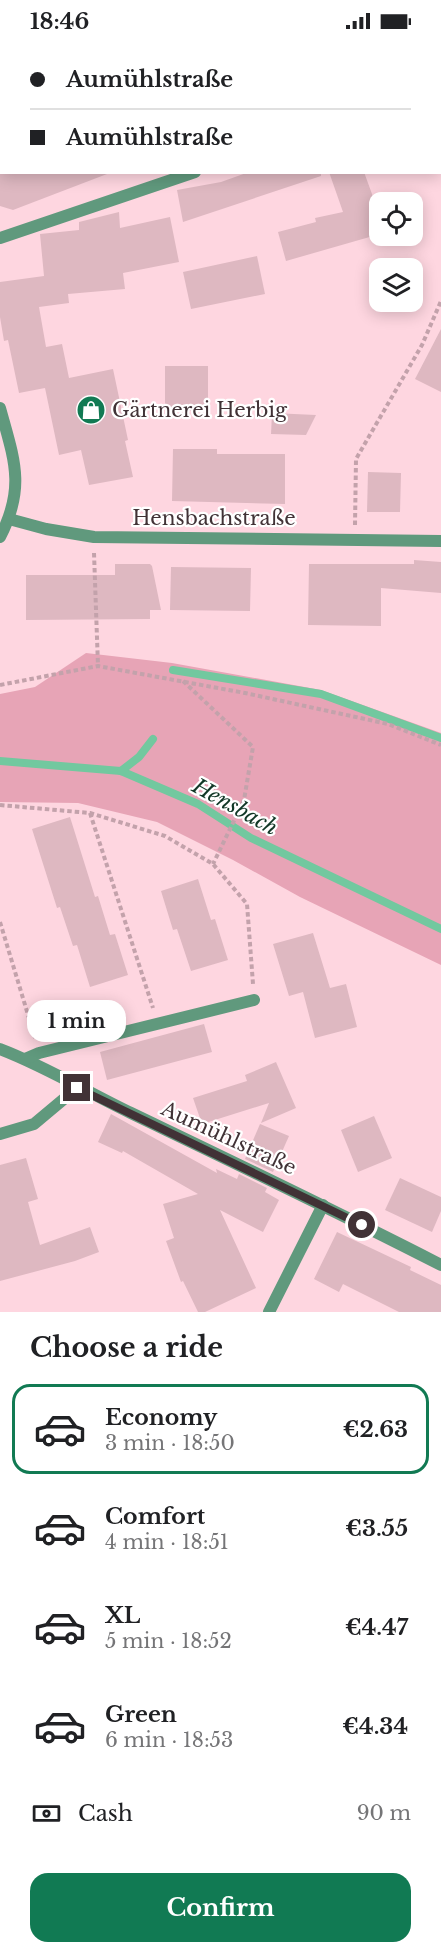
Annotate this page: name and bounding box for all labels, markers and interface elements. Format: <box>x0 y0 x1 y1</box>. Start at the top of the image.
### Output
text: 18:46 <box>30 8 89 35</box>
text: Aumühlstraße <box>66 66 233 93</box>
text: Aumühlstraße <box>66 124 233 151</box>
map controls <box>369 192 423 312</box>
button: locate <box>369 192 423 246</box>
button: layers <box>369 258 423 312</box>
shop icon: Gärtnerei Herbig <box>75 394 107 426</box>
place label: Gärtnerei Herbig <box>112 398 288 422</box>
street label: Hensbachstraße <box>132 506 296 530</box>
water label: Hensbach <box>187 772 282 841</box>
callout: 1 min <box>28 1001 127 1043</box>
text: 1 min <box>48 1009 105 1033</box>
route end <box>63 1074 90 1101</box>
street label: Aumühlstraße <box>157 1096 300 1180</box>
route start <box>348 1211 375 1238</box>
text: Choose a ride <box>30 1331 223 1364</box>
icon: car <box>33 1402 87 1456</box>
text: Economy <box>105 1404 217 1431</box>
text: €2.63 <box>343 1416 408 1443</box>
text: 3 min · 18:50 <box>105 1431 235 1455</box>
icon: car <box>33 1501 87 1555</box>
text: Comfort <box>105 1503 205 1530</box>
text: €3.55 <box>345 1515 408 1542</box>
text: 4 min · 18:51 <box>105 1530 229 1554</box>
icon: car <box>33 1600 87 1654</box>
text: XL <box>105 1602 140 1629</box>
text: €4.47 <box>345 1614 408 1641</box>
text: 5 min · 18:52 <box>105 1629 232 1653</box>
icon: car <box>33 1699 87 1753</box>
text: Green <box>105 1701 177 1728</box>
text: €4.34 <box>342 1713 408 1740</box>
text: 6 min · 18:53 <box>105 1728 233 1752</box>
icon: cash <box>30 1797 63 1830</box>
text: Cash <box>78 1800 133 1827</box>
text: 90 m <box>357 1801 411 1825</box>
button: Confirm <box>30 1873 411 1942</box>

